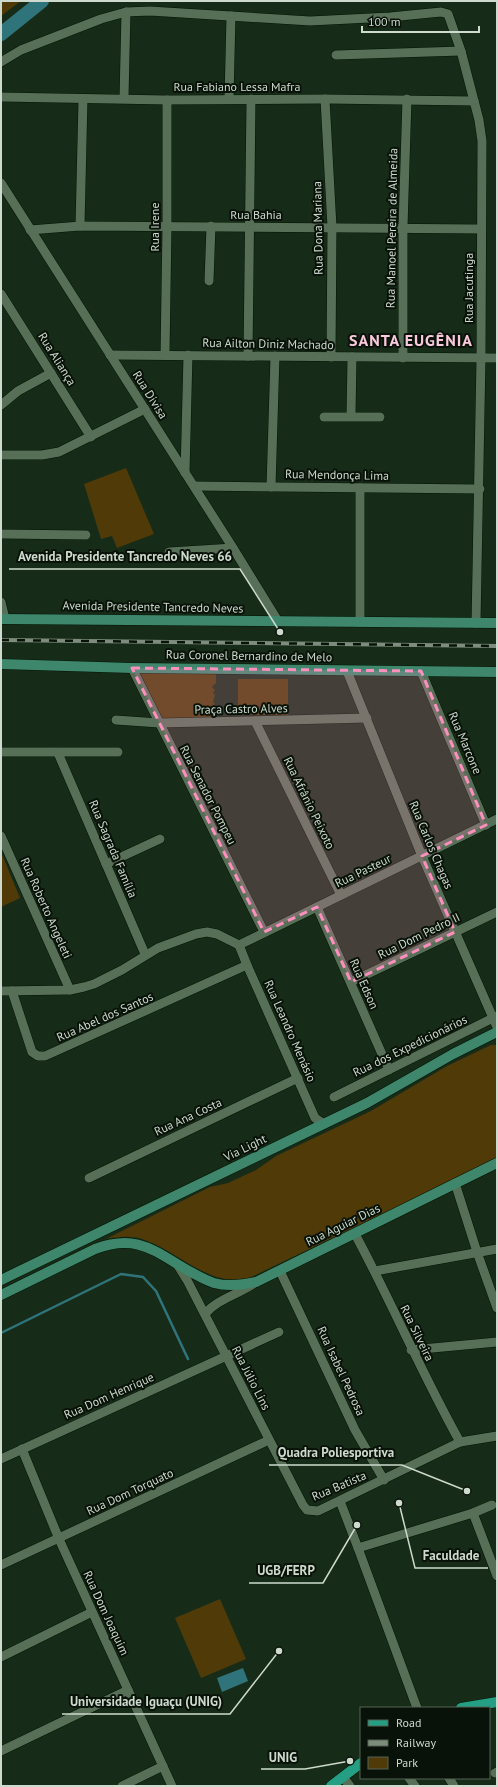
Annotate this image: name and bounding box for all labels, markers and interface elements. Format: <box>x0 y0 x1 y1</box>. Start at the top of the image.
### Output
scale bar <box>362 8 479 34</box>
text: 100 m <box>368 14 401 29</box>
street label: Rua Fabiano Lessa Mafra <box>174 79 300 94</box>
street label: Rua Manoel Pereira de Almeida <box>383 148 400 308</box>
street label: Rua Dona Mariana <box>309 181 326 275</box>
street label: Rua Irene <box>147 203 162 251</box>
street label: Rua Bahia <box>230 207 282 222</box>
street label: Rua Jacutinga <box>461 253 476 323</box>
street label: Rua Aliança <box>35 329 80 388</box>
district label: SANTA EUGÊNIA <box>349 330 473 350</box>
street label: Rua Ailton Diniz Machado <box>202 335 334 352</box>
street label: Rua Divisa <box>130 368 171 422</box>
street label: Rua Mendonça Lima <box>285 466 389 483</box>
callout: Avenida Presidente Tancredo Neves 66 <box>9 544 240 569</box>
text: Avenida Presidente Tancredo Neves 66 <box>18 548 232 565</box>
street label: Avenida Presidente Tancredo Neves <box>63 597 244 616</box>
street label: Rua Coronel Bernardino de Melo <box>166 647 332 664</box>
street label: Praça Castro Alves <box>194 700 288 717</box>
street label: Rua Marcone <box>446 709 485 776</box>
street label: Rua Senador Pompeu <box>177 743 240 847</box>
street label: Rua Afrânio Peixoto <box>281 754 338 851</box>
street label: Rua Sagrada Família <box>86 798 141 900</box>
street label: Rua Carlos Chagas <box>406 798 457 891</box>
street label: Rua Pasteur <box>332 851 393 891</box>
street label: Rua Roberto Angeleti <box>17 855 75 961</box>
street label: Rua Dom Pedro II <box>375 909 462 962</box>
street label: Rua Edson <box>347 956 382 1011</box>
street label: Rua Leandro Menásio <box>261 978 320 1084</box>
street label: Rua Abel dos Santos <box>54 989 155 1045</box>
street label: Rua dos Expedicionários <box>350 1011 469 1080</box>
street label: Rua Ana Costa <box>152 1094 224 1139</box>
street label: Via Light <box>220 1131 269 1165</box>
street label: Rua Aguiar Dias <box>303 1200 382 1249</box>
street label: Rua Silveira <box>397 1302 438 1363</box>
street label: Rua Isabel Pedrosa <box>314 1324 369 1418</box>
street label: Rua Júlio Lins <box>229 1343 274 1412</box>
street label: Rua Dom Henrique <box>61 1369 156 1422</box>
callout: Quadra Poliesportiva <box>269 1440 402 1465</box>
text: Quadra Poliesportiva <box>278 1444 394 1461</box>
street label: Rua Dom Torquato <box>84 1465 176 1518</box>
street label: Rua Batista <box>309 1467 368 1504</box>
callout: Faculdade <box>415 1543 488 1568</box>
text: Faculdade <box>423 1547 480 1564</box>
callout: UGB/FERP <box>249 1558 323 1583</box>
text: UGB/FERP <box>257 1562 315 1579</box>
street label: Rua Dom Joaquim <box>80 1568 133 1657</box>
callout: Universidade Iguaçu (UNIG) <box>62 1689 230 1714</box>
text: Universidade Iguaçu (UNIG) <box>70 1693 222 1710</box>
legend <box>360 1707 490 1779</box>
text: Road <box>396 1715 421 1730</box>
text: Railway <box>396 1735 436 1750</box>
callout: UNIG <box>261 1744 305 1769</box>
text: UNIG <box>269 1749 297 1766</box>
text: Park <box>396 1755 418 1770</box>

